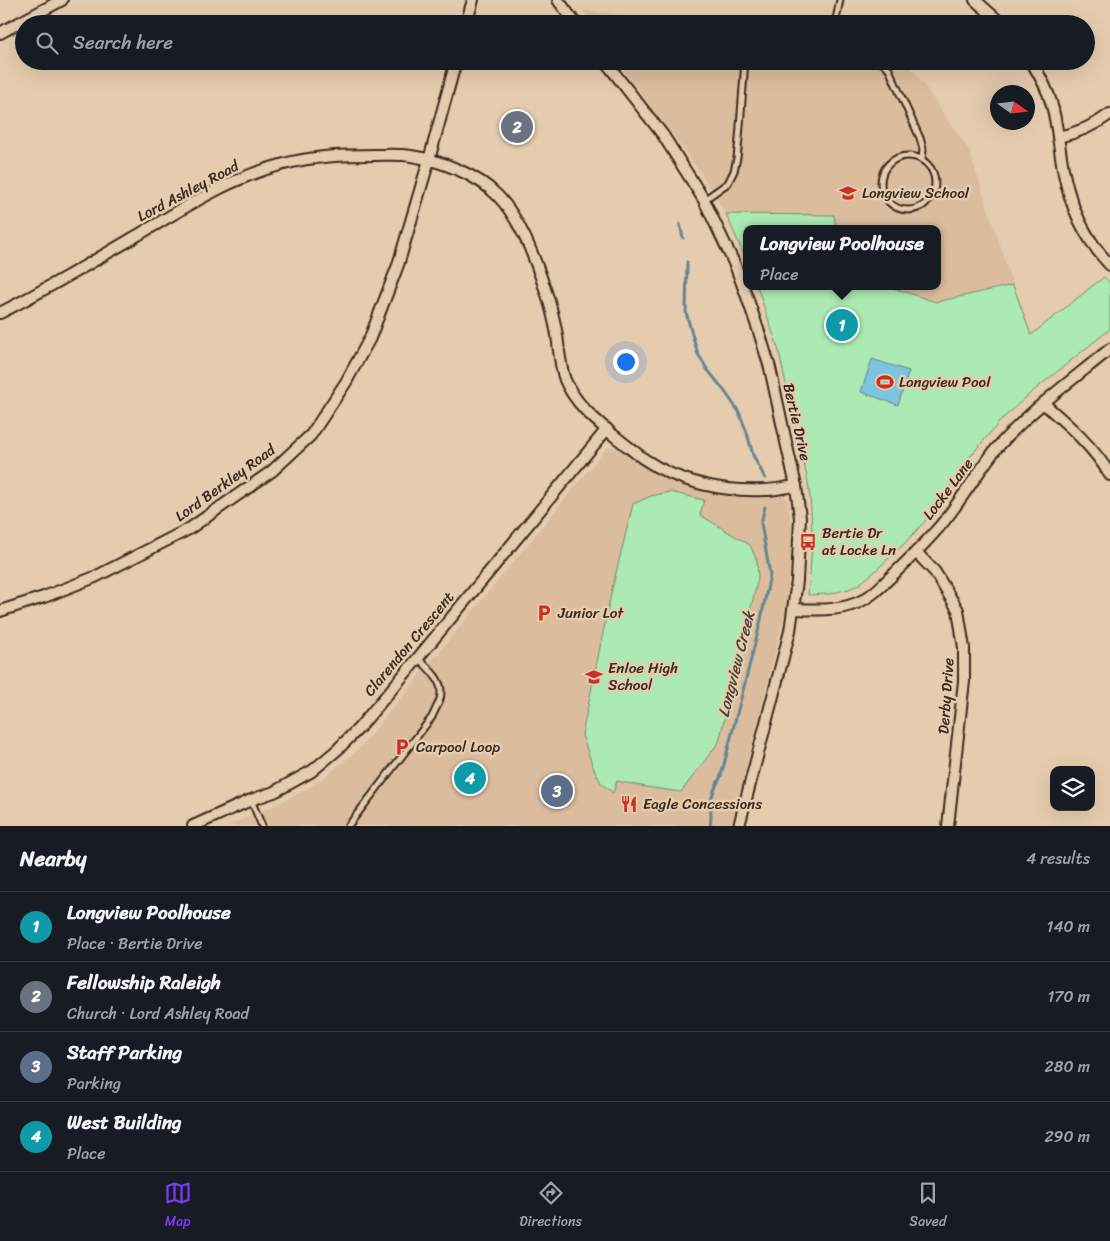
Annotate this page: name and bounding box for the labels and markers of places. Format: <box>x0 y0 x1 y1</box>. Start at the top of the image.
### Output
pin: 2 <box>501 108 533 146</box>
place label: Longview School <box>862 180 970 206</box>
school or university icon: Longview School <box>838 183 858 203</box>
pin: 1 <box>826 306 858 344</box>
place label: Longview Pool <box>899 369 991 395</box>
sports icon: Longview Pool <box>875 372 895 392</box>
place label: Bertie Dr at Locke Ln <box>822 520 896 563</box>
bus stop icon: Bertie Dr at Locke Ln <box>798 532 818 552</box>
place label: Junior Lot <box>557 600 624 626</box>
parking icon: Junior Lot <box>534 603 554 623</box>
place label: Enloe High School <box>608 655 678 698</box>
school or university icon: Enloe High School <box>584 667 604 687</box>
place label: Carpool Loop <box>416 734 500 760</box>
parking icon: Carpool Loop <box>392 737 412 757</box>
pin: 4 <box>454 759 486 797</box>
pin: 3 <box>541 772 573 810</box>
place label: Eagle Concessions <box>643 791 762 817</box>
restaurant icon: Eagle Concessions <box>619 794 639 814</box>

